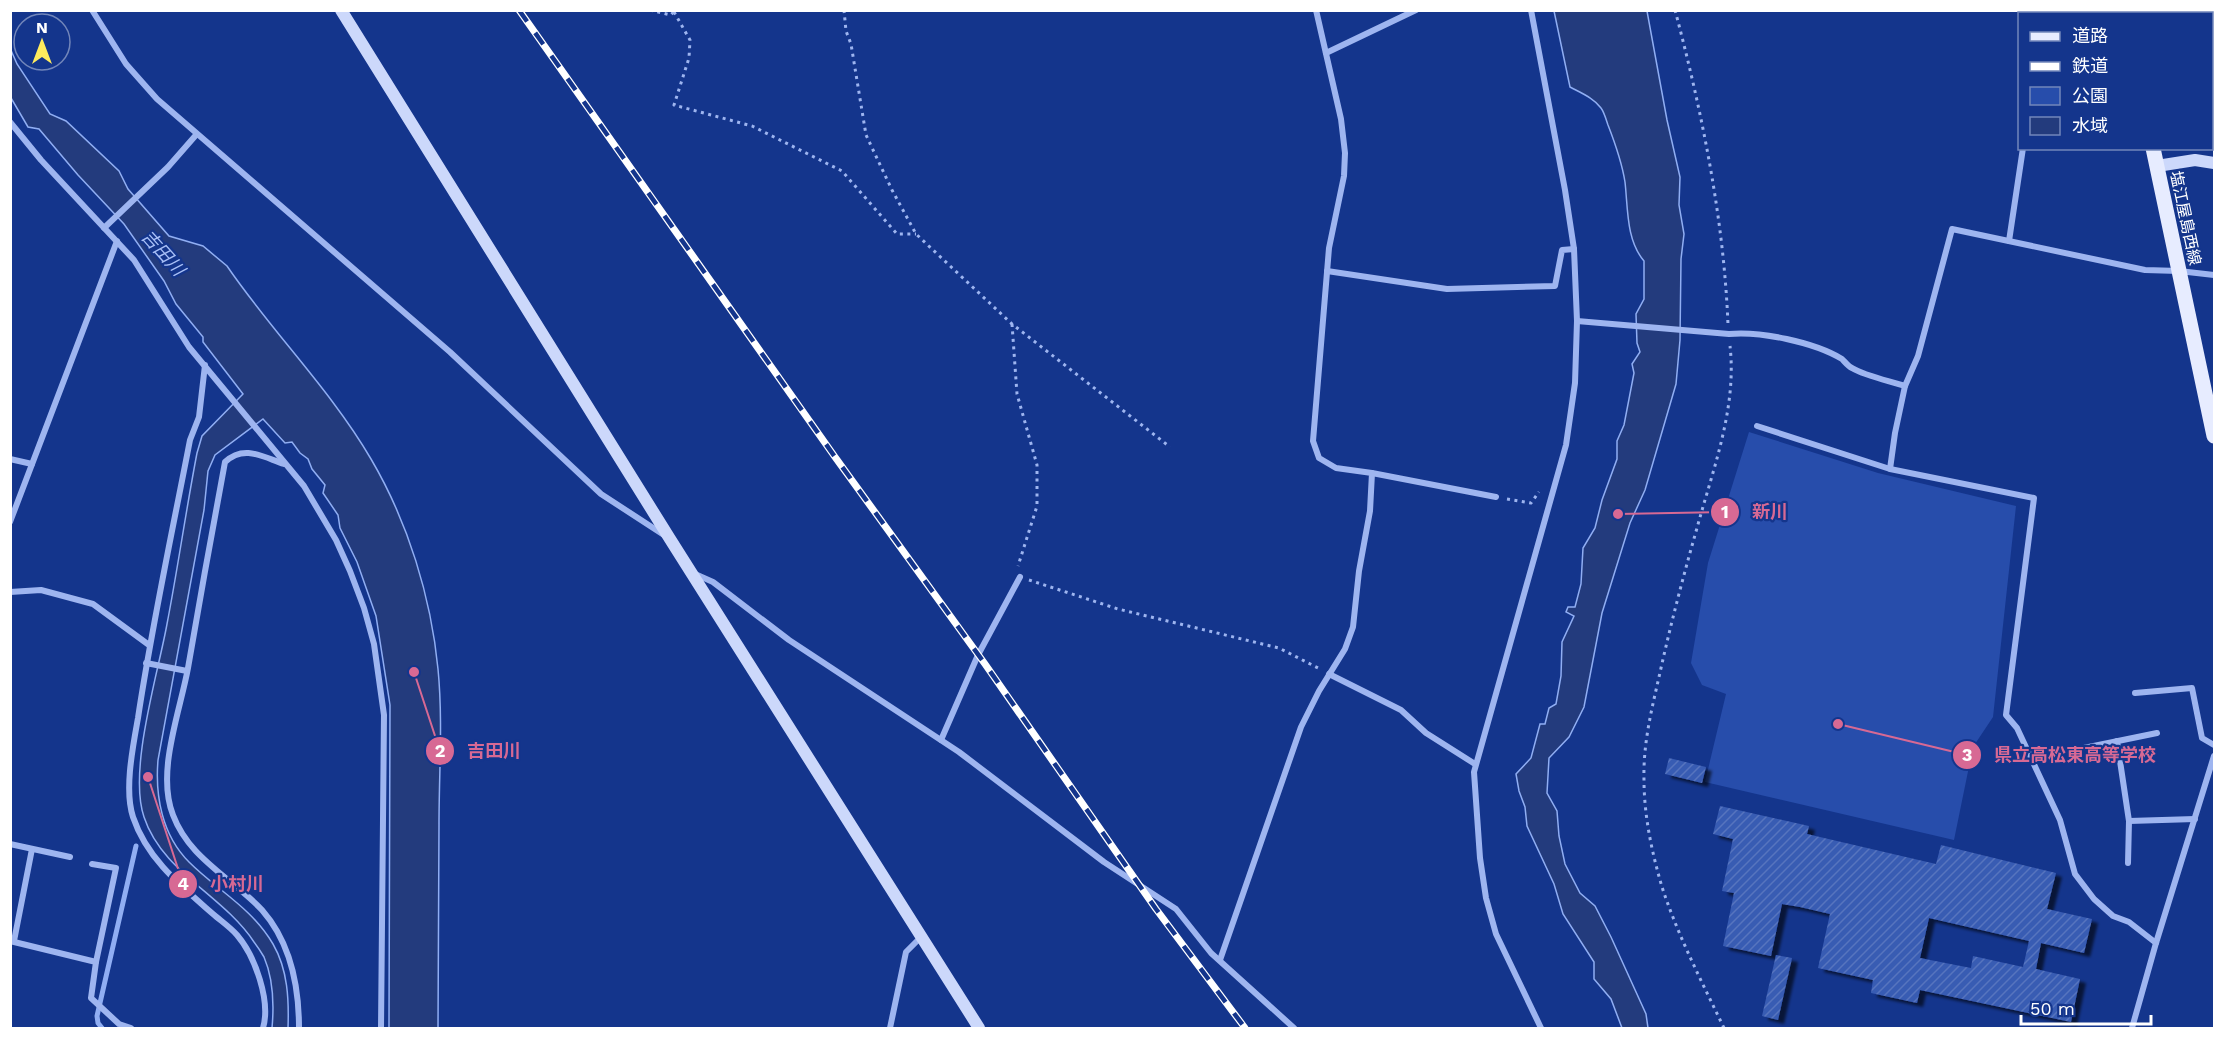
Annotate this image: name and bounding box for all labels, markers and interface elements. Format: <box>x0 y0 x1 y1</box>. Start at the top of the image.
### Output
north arrow <box>12 12 72 72</box>
legend <box>2018 12 2213 150</box>
text: N <box>36 18 48 37</box>
text: 道路 <box>2072 25 2108 46</box>
text: 鉄道 <box>2072 55 2108 76</box>
text: 公園 <box>2072 85 2108 106</box>
text: 水域 <box>2072 115 2108 136</box>
street label: 塩江屋島西線 <box>2166 169 2205 267</box>
water label: 吉田川 <box>138 226 191 281</box>
callout: 新川 <box>1710 494 1800 530</box>
text: 1 <box>1721 501 1729 522</box>
text: 新川 <box>1752 501 1788 522</box>
callout: 吉田川 <box>425 733 533 769</box>
callout: 県立高松東高等学校 <box>1952 737 2168 773</box>
text: 2 <box>435 740 445 761</box>
text: 吉田川 <box>467 740 521 761</box>
text: 3 <box>1962 744 1972 765</box>
text: 県立高松東高等学校 <box>1994 744 2156 765</box>
callout: 小村川 <box>168 866 276 902</box>
text: 4 <box>177 873 189 894</box>
text: 小村川 <box>210 873 264 894</box>
scale bar <box>2021 988 2152 1026</box>
text: 50 m <box>2030 998 2075 1019</box>

